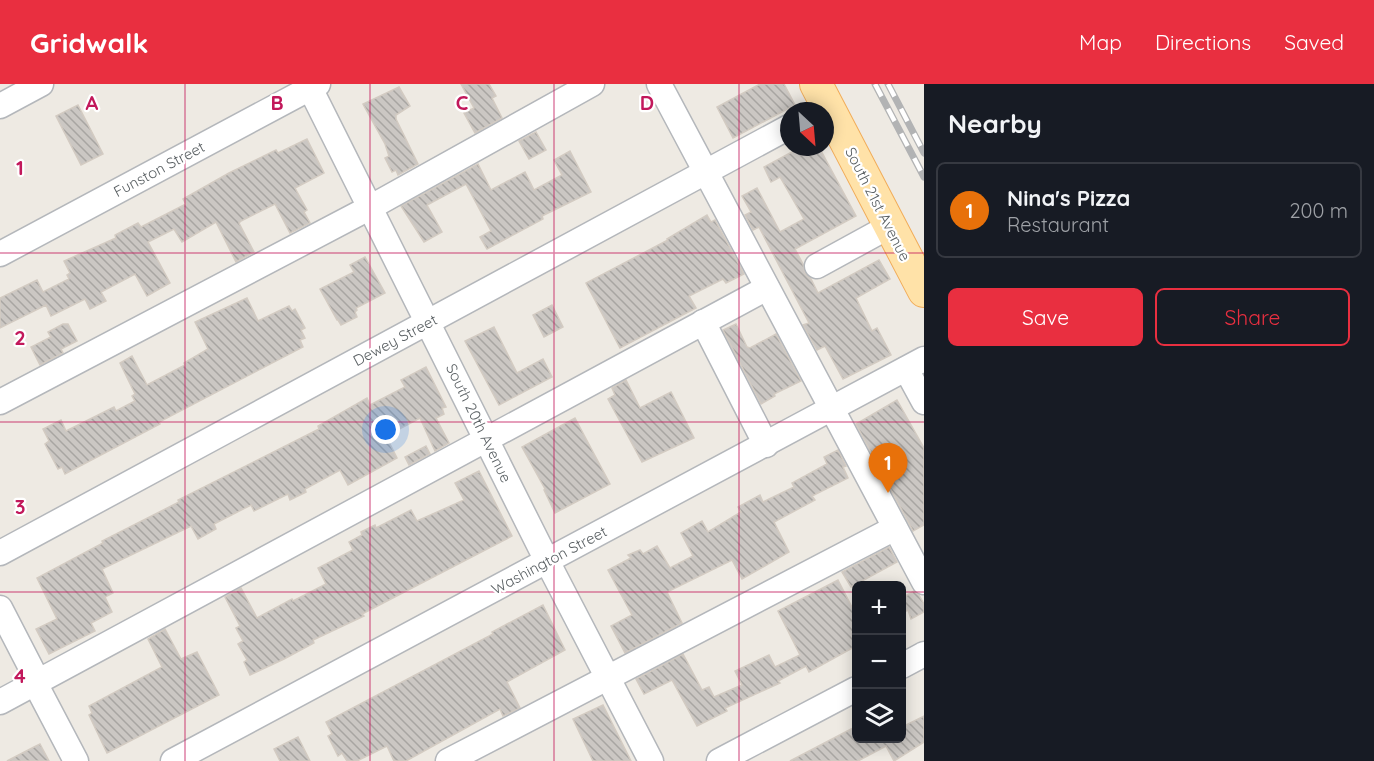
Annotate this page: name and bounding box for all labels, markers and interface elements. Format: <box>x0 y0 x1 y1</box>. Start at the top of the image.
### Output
text: Gridwalk <box>30 25 149 60</box>
text: Map <box>1079 29 1122 55</box>
text: Directions <box>1155 29 1251 55</box>
text: Saved <box>1284 29 1344 55</box>
text: A <box>86 90 99 115</box>
text: B <box>270 90 284 115</box>
text: C <box>456 90 469 115</box>
text: D <box>640 90 654 115</box>
north arrow <box>780 102 834 156</box>
text: Nearby <box>948 107 1042 140</box>
street label: Funston Street <box>110 137 208 201</box>
street label: South 21st Avenue <box>841 144 915 264</box>
text: 1 <box>16 155 24 180</box>
text: Nina's Pizza <box>1007 184 1130 212</box>
text: 1 <box>966 198 973 223</box>
text: 200 m <box>1289 198 1348 223</box>
text: Restaurant <box>1007 212 1109 237</box>
button: Save <box>948 288 1143 346</box>
button: Share <box>1155 288 1350 346</box>
street label: Dewey Street <box>350 310 440 370</box>
text: 2 <box>14 325 26 350</box>
street label: South 20th Avenue <box>442 360 516 486</box>
your location <box>371 415 400 444</box>
pin: 1 <box>868 444 908 493</box>
text: 3 <box>15 494 25 519</box>
street label: Washington Street <box>488 522 610 598</box>
map controls <box>852 581 906 743</box>
button: + <box>852 581 906 635</box>
button: − <box>852 635 906 689</box>
text: 4 <box>14 663 26 688</box>
button: layers <box>852 689 906 743</box>

